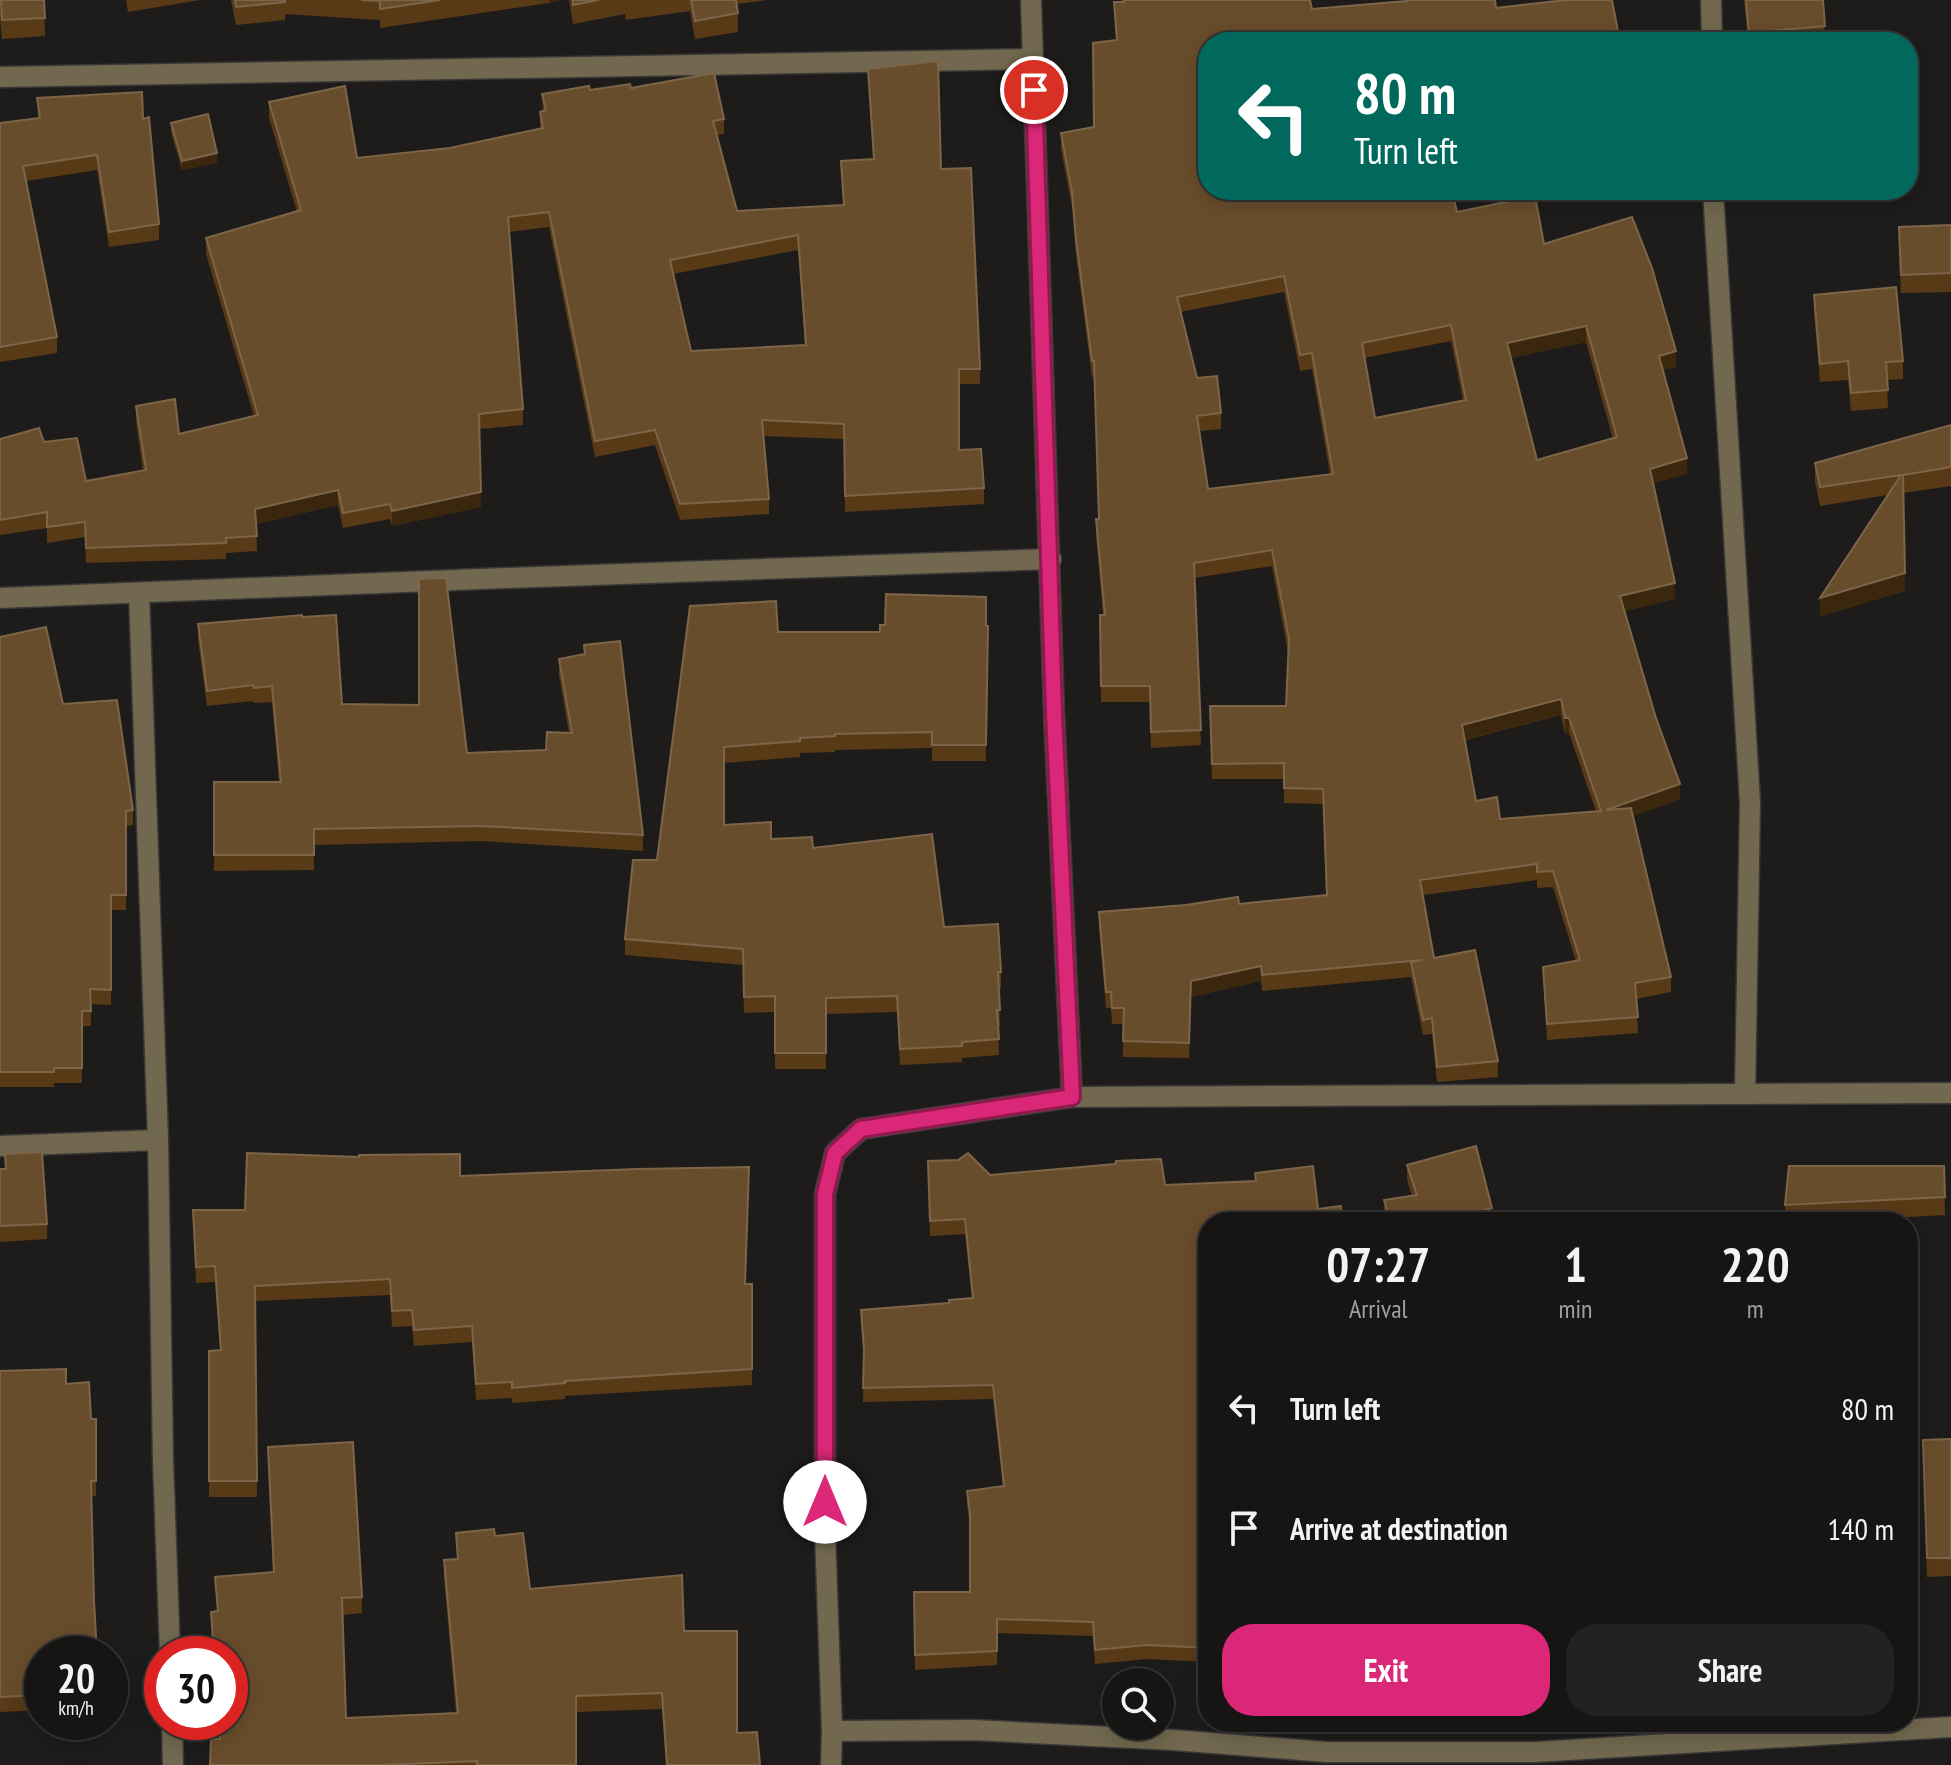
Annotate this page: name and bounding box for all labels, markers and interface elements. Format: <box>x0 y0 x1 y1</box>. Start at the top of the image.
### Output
pin <box>1000 56 1068 124</box>
text: 80 m <box>1354 57 1456 129</box>
icon: left <box>1222 64 1326 168</box>
icon: arrive <box>1012 68 1056 112</box>
text: Turn left <box>1354 127 1458 174</box>
text: 07:27 <box>1326 1233 1430 1295</box>
text: 1 <box>1564 1233 1587 1295</box>
text: 220 <box>1721 1233 1790 1295</box>
text: Arrival <box>1349 1292 1408 1325</box>
text: min <box>1558 1292 1592 1325</box>
text: m <box>1747 1292 1764 1325</box>
icon: left <box>1222 1386 1266 1430</box>
text: Turn left <box>1290 1389 1380 1428</box>
text: 80 m <box>1841 1389 1894 1428</box>
position arrow <box>783 1460 867 1544</box>
icon: arrive <box>1222 1506 1266 1550</box>
text: Arrive at destination <box>1290 1509 1508 1548</box>
text: 140 m <box>1828 1509 1894 1548</box>
button: Exit <box>1222 1624 1550 1716</box>
button: Share <box>1566 1624 1894 1716</box>
speed limit sign: 30 <box>144 1636 248 1740</box>
text: 20 <box>57 1652 95 1704</box>
map controls <box>1102 1668 1174 1740</box>
button: search <box>1102 1668 1174 1740</box>
text: km/h <box>58 1695 94 1721</box>

